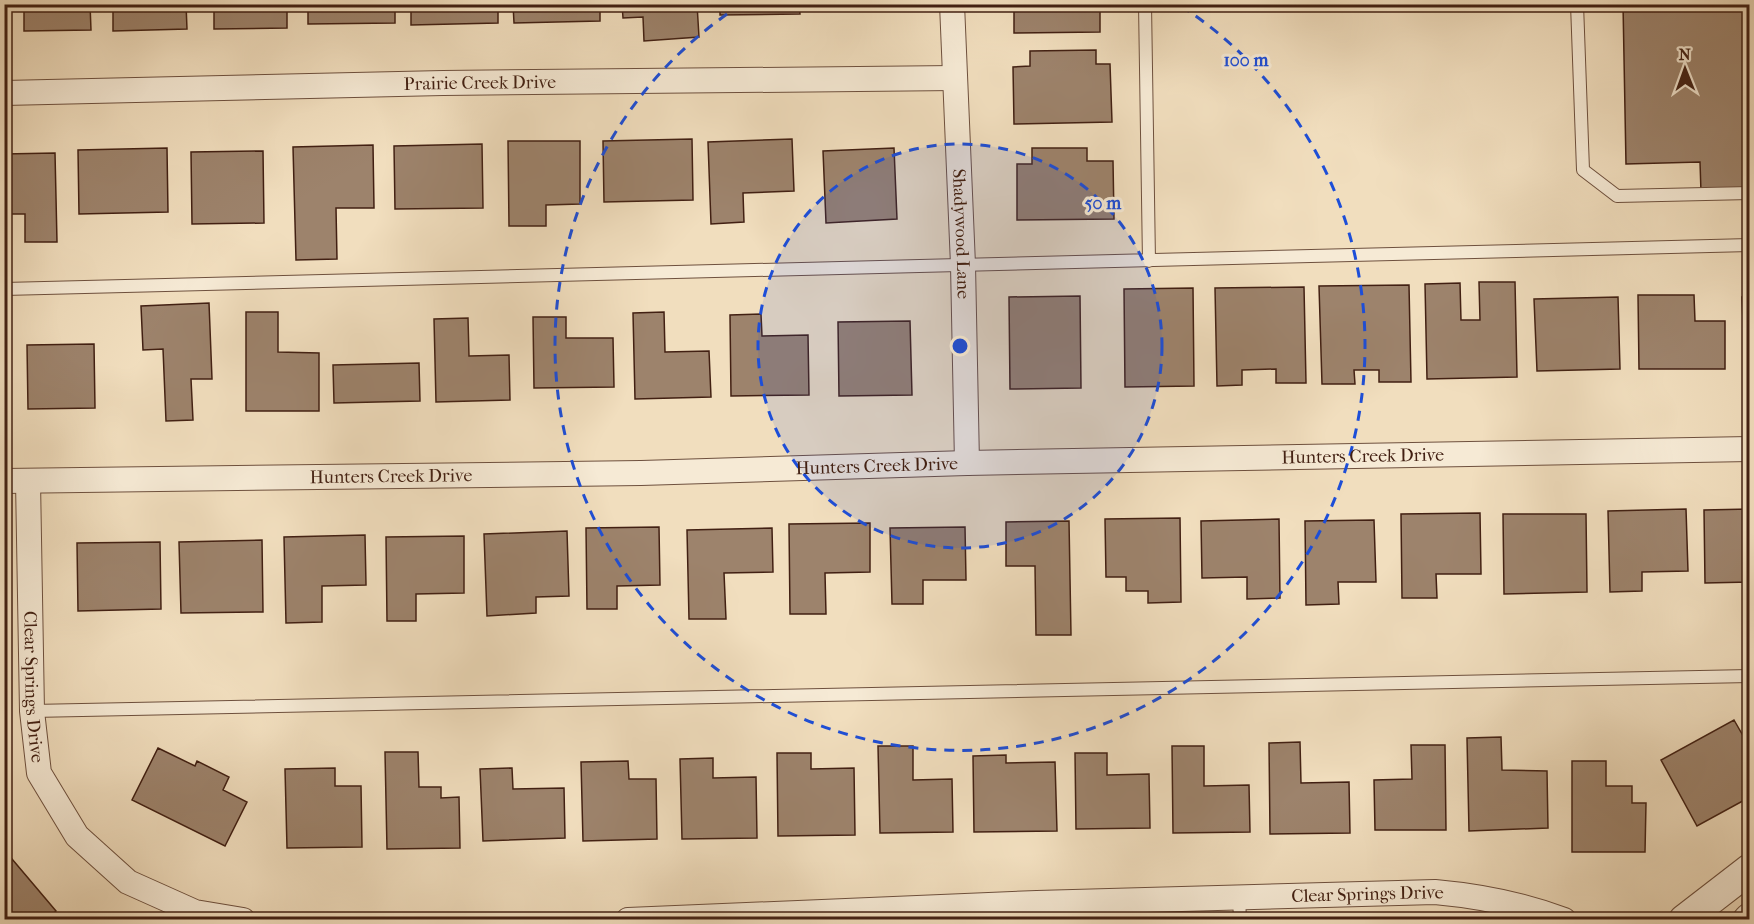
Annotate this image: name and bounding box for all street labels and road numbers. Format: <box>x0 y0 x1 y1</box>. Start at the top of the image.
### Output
street label: Prairie Creek Drive <box>404 72 556 95</box>
street label: Shadywood Lane <box>948 168 974 299</box>
street label: Hunters Creek Drive <box>1281 444 1444 468</box>
street label: Hunters Creek Drive <box>795 453 959 479</box>
street label: Hunters Creek Drive <box>310 465 472 488</box>
street label: Clear Springs Drive <box>19 611 48 764</box>
street label: Clear Springs Drive <box>1291 882 1445 907</box>

